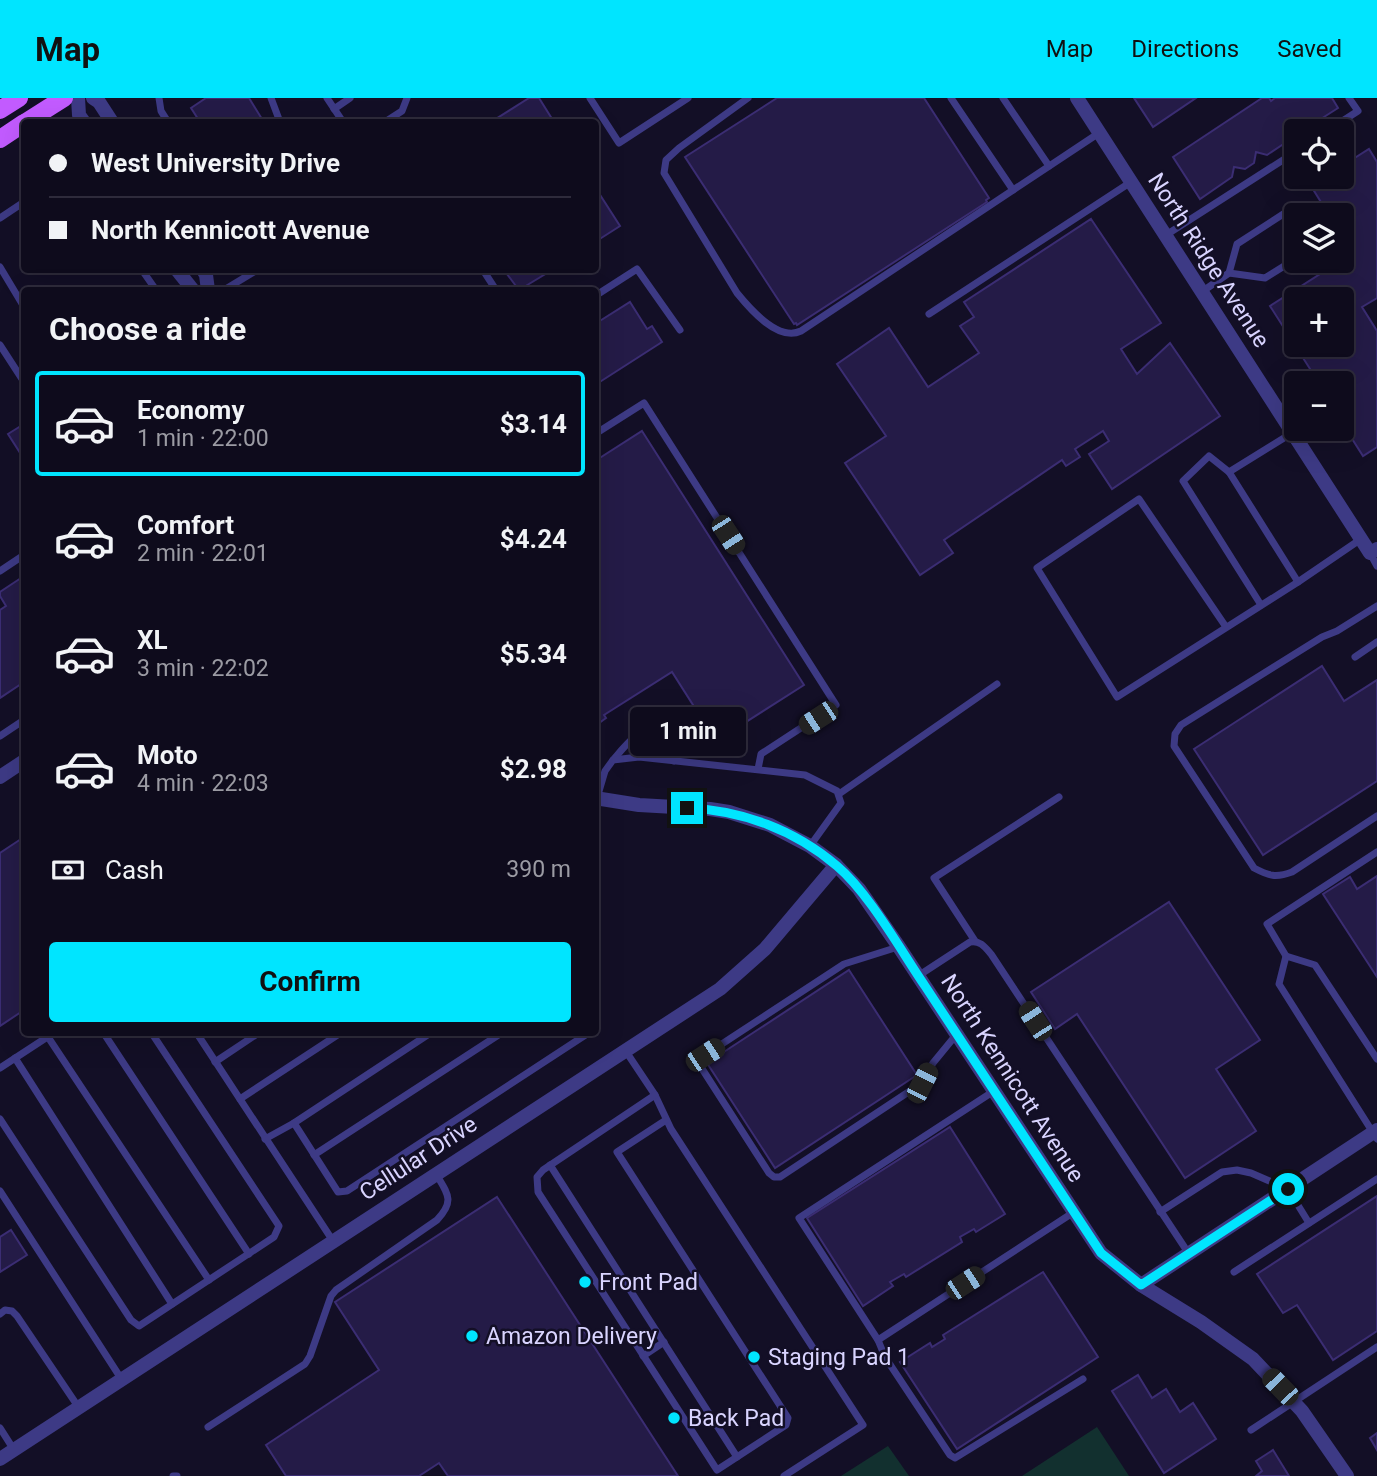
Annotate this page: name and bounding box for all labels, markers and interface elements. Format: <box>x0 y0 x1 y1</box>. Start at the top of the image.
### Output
text: Map <box>35 30 100 69</box>
text: Map <box>1046 35 1093 63</box>
text: Directions <box>1131 35 1239 63</box>
text: Saved <box>1277 35 1342 63</box>
map controls <box>1284 119 1354 441</box>
button: locate <box>1284 119 1354 189</box>
text: West University Drive <box>91 148 340 178</box>
street label: North Ridge Avenue <box>1142 168 1275 353</box>
button: layers <box>1284 203 1354 273</box>
text: North Kennicott Avenue <box>91 215 370 245</box>
button: + <box>1284 287 1354 357</box>
text: Choose a ride <box>49 310 246 348</box>
button: − <box>1284 371 1354 441</box>
icon: car <box>53 392 116 455</box>
text: Economy <box>137 395 244 425</box>
text: $3.14 <box>500 409 567 439</box>
text: 1 min · 22:00 <box>137 425 269 452</box>
icon: car <box>53 507 116 570</box>
text: Comfort <box>137 510 234 540</box>
car <box>708 512 749 558</box>
text: $4.24 <box>500 524 567 554</box>
text: 2 min · 22:01 <box>137 540 269 567</box>
icon: car <box>53 622 116 685</box>
text: XL <box>137 625 168 655</box>
text: $5.34 <box>500 639 567 669</box>
text: 3 min · 22:02 <box>137 655 269 682</box>
car <box>795 698 842 738</box>
callout: 1 min <box>629 706 745 756</box>
text: 1 min <box>659 718 717 745</box>
icon: car <box>53 737 116 800</box>
text: Moto <box>137 740 198 770</box>
text: $2.98 <box>500 754 567 784</box>
text: 4 min · 22:03 <box>137 770 269 797</box>
route end <box>671 792 703 824</box>
icon: cash <box>49 851 87 889</box>
text: Cash <box>105 855 164 885</box>
text: 390 m <box>506 856 571 883</box>
button: Confirm <box>49 942 571 1022</box>
street label: North Kennicott Avenue <box>935 969 1090 1187</box>
car <box>1015 998 1056 1044</box>
car <box>682 1035 729 1075</box>
car <box>904 1060 941 1106</box>
street label: Cellular Drive <box>355 1111 482 1206</box>
route start <box>1272 1173 1304 1205</box>
car <box>942 1263 989 1303</box>
place label: Front Pad <box>599 1269 698 1296</box>
marker: Front Pad <box>577 1274 593 1290</box>
place label: Amazon Delivery <box>486 1323 657 1350</box>
marker: Amazon Delivery <box>464 1328 480 1344</box>
place label: Staging Pad 1 <box>768 1344 910 1371</box>
marker: Staging Pad 1 <box>746 1349 762 1365</box>
car <box>1258 1365 1303 1409</box>
place label: Back Pad <box>688 1405 784 1432</box>
marker: Back Pad <box>666 1410 682 1426</box>

